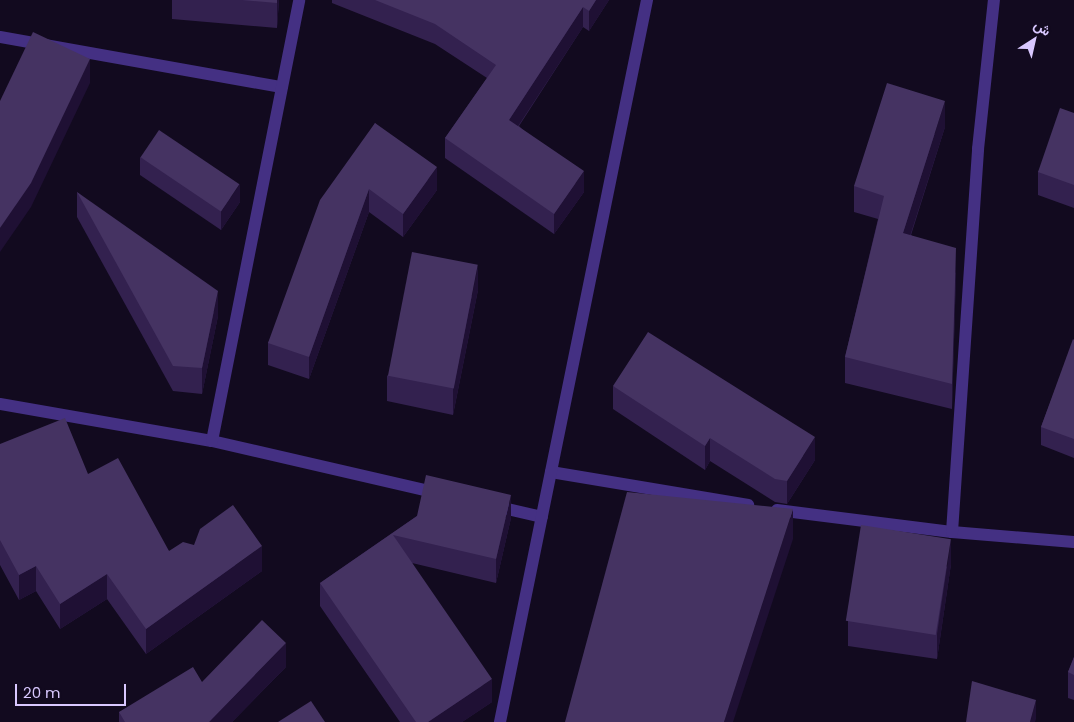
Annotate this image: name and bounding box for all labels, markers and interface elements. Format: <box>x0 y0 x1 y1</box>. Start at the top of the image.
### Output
north arrow <box>1009 15 1059 65</box>
text: ش <box>1030 15 1055 41</box>
scale bar <box>18 674 129 706</box>
text: 20 m <box>23 682 61 703</box>

